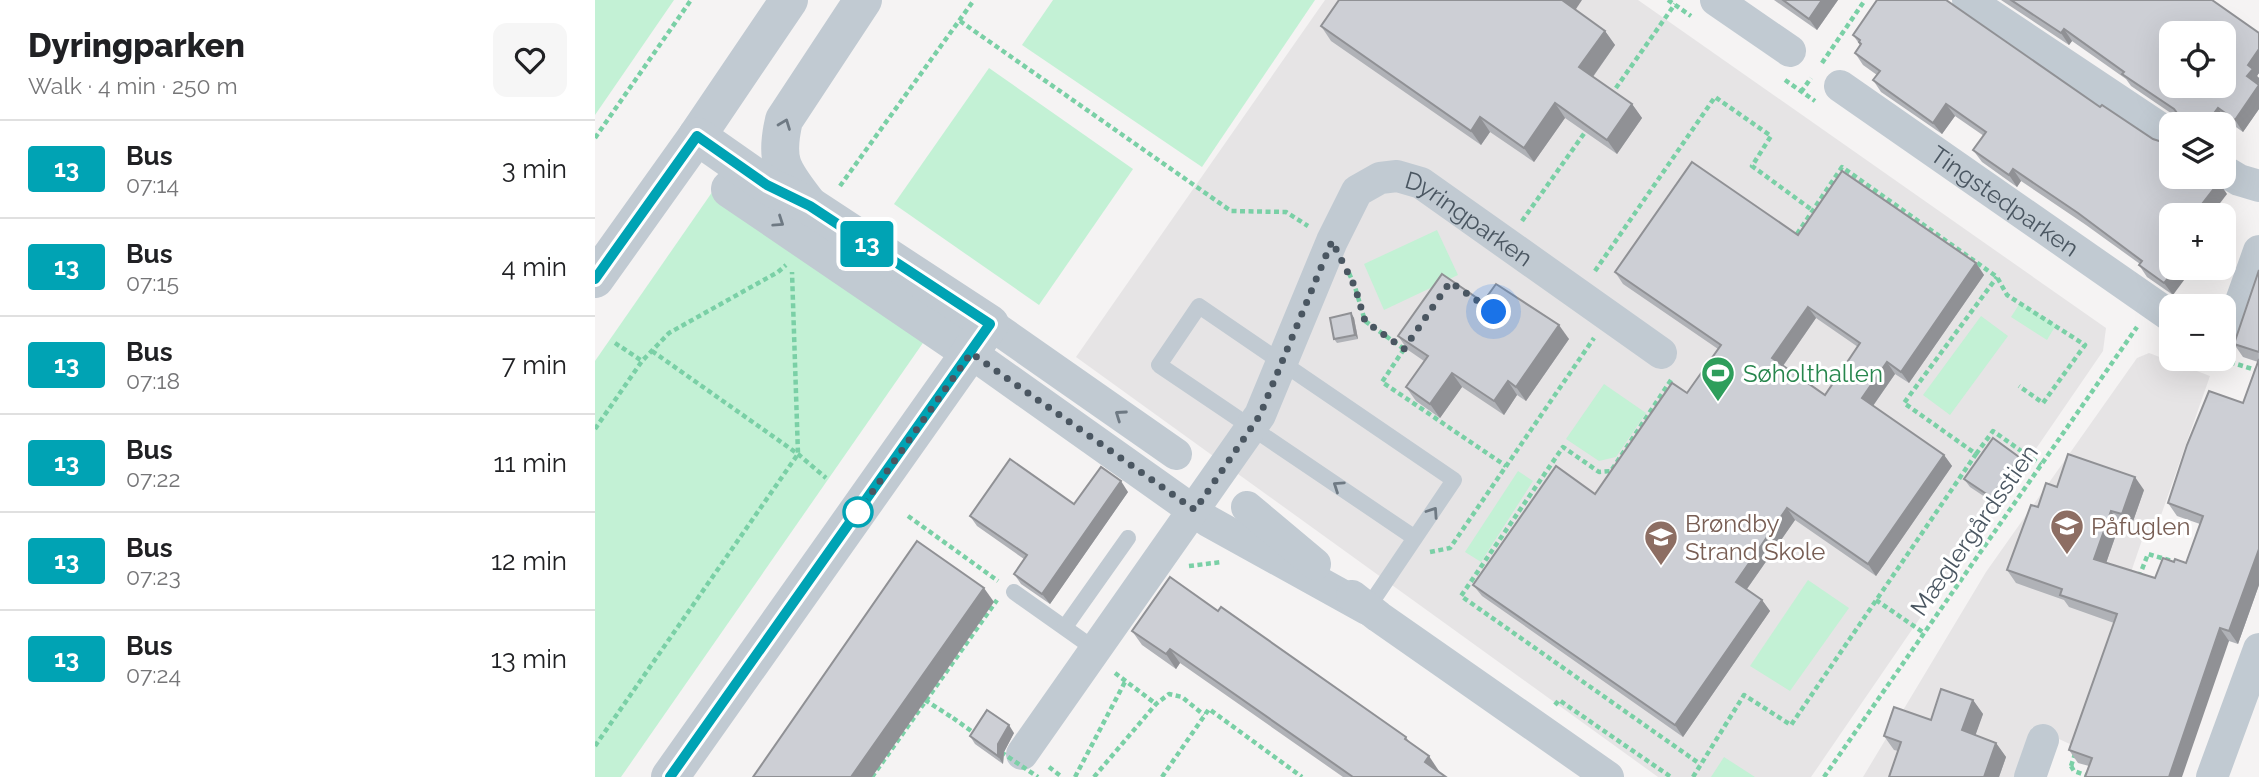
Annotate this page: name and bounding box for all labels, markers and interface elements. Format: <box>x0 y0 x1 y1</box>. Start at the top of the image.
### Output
map controls <box>2159 21 2236 371</box>
button: locate <box>2159 21 2236 98</box>
button: heart <box>493 23 567 97</box>
text: Dyringparken <box>28 26 245 65</box>
text: Walk · 4 min · 250 m <box>28 72 238 99</box>
button: layers <box>2159 112 2236 189</box>
one-way arrow <box>777 118 791 130</box>
street label: Tingstedparken <box>1925 139 2085 262</box>
text: Bus <box>126 141 173 171</box>
text: 13 <box>54 154 79 183</box>
text: 3 min <box>502 154 567 184</box>
street label: Dyringparken <box>1402 165 1538 272</box>
text: 07:14 <box>126 171 179 198</box>
button: + <box>2159 203 2236 280</box>
one-way arrow <box>771 214 784 226</box>
line badge: 13 <box>835 221 899 267</box>
text: 13 <box>854 229 880 258</box>
text: Bus <box>126 239 173 269</box>
text: 13 <box>54 252 79 281</box>
text: 4 min <box>501 252 567 282</box>
text: 07:15 <box>126 269 179 296</box>
your location <box>1476 294 1511 329</box>
button: − <box>2159 294 2236 371</box>
text: Bus <box>126 337 173 367</box>
text: 13 <box>54 350 79 379</box>
text: 7 min <box>502 350 567 380</box>
sports icon: Søholthallen <box>1699 354 1737 403</box>
place label: Søholthallen <box>1743 359 1883 388</box>
text: 07:18 <box>126 367 180 394</box>
one-way arrow <box>1115 411 1128 423</box>
text: Bus <box>126 435 173 465</box>
street label: Mæglergårdsstien <box>1904 439 2044 621</box>
text: 13 <box>54 448 79 477</box>
text: 11 min <box>493 448 567 478</box>
text: 07:22 <box>126 465 181 492</box>
one-way arrow <box>1333 481 1346 494</box>
unlabelled marker <box>843 497 873 527</box>
one-way arrow <box>1425 506 1438 519</box>
school or university icon: Påfuglen <box>2048 507 2086 556</box>
place label: Brøndby Strand Skole <box>1685 509 1825 566</box>
place label: Påfuglen <box>2091 512 2190 541</box>
school or university icon: Brøndby Strand Skole <box>1642 518 1680 567</box>
text: Bus <box>126 533 173 563</box>
text: 13 <box>54 546 79 575</box>
text: 12 min <box>491 546 567 576</box>
text: 07:23 <box>126 563 181 590</box>
text: Bus <box>126 631 173 661</box>
text: 13 <box>54 644 79 673</box>
text: 13 min <box>491 644 567 674</box>
text: 07:24 <box>126 661 181 688</box>

